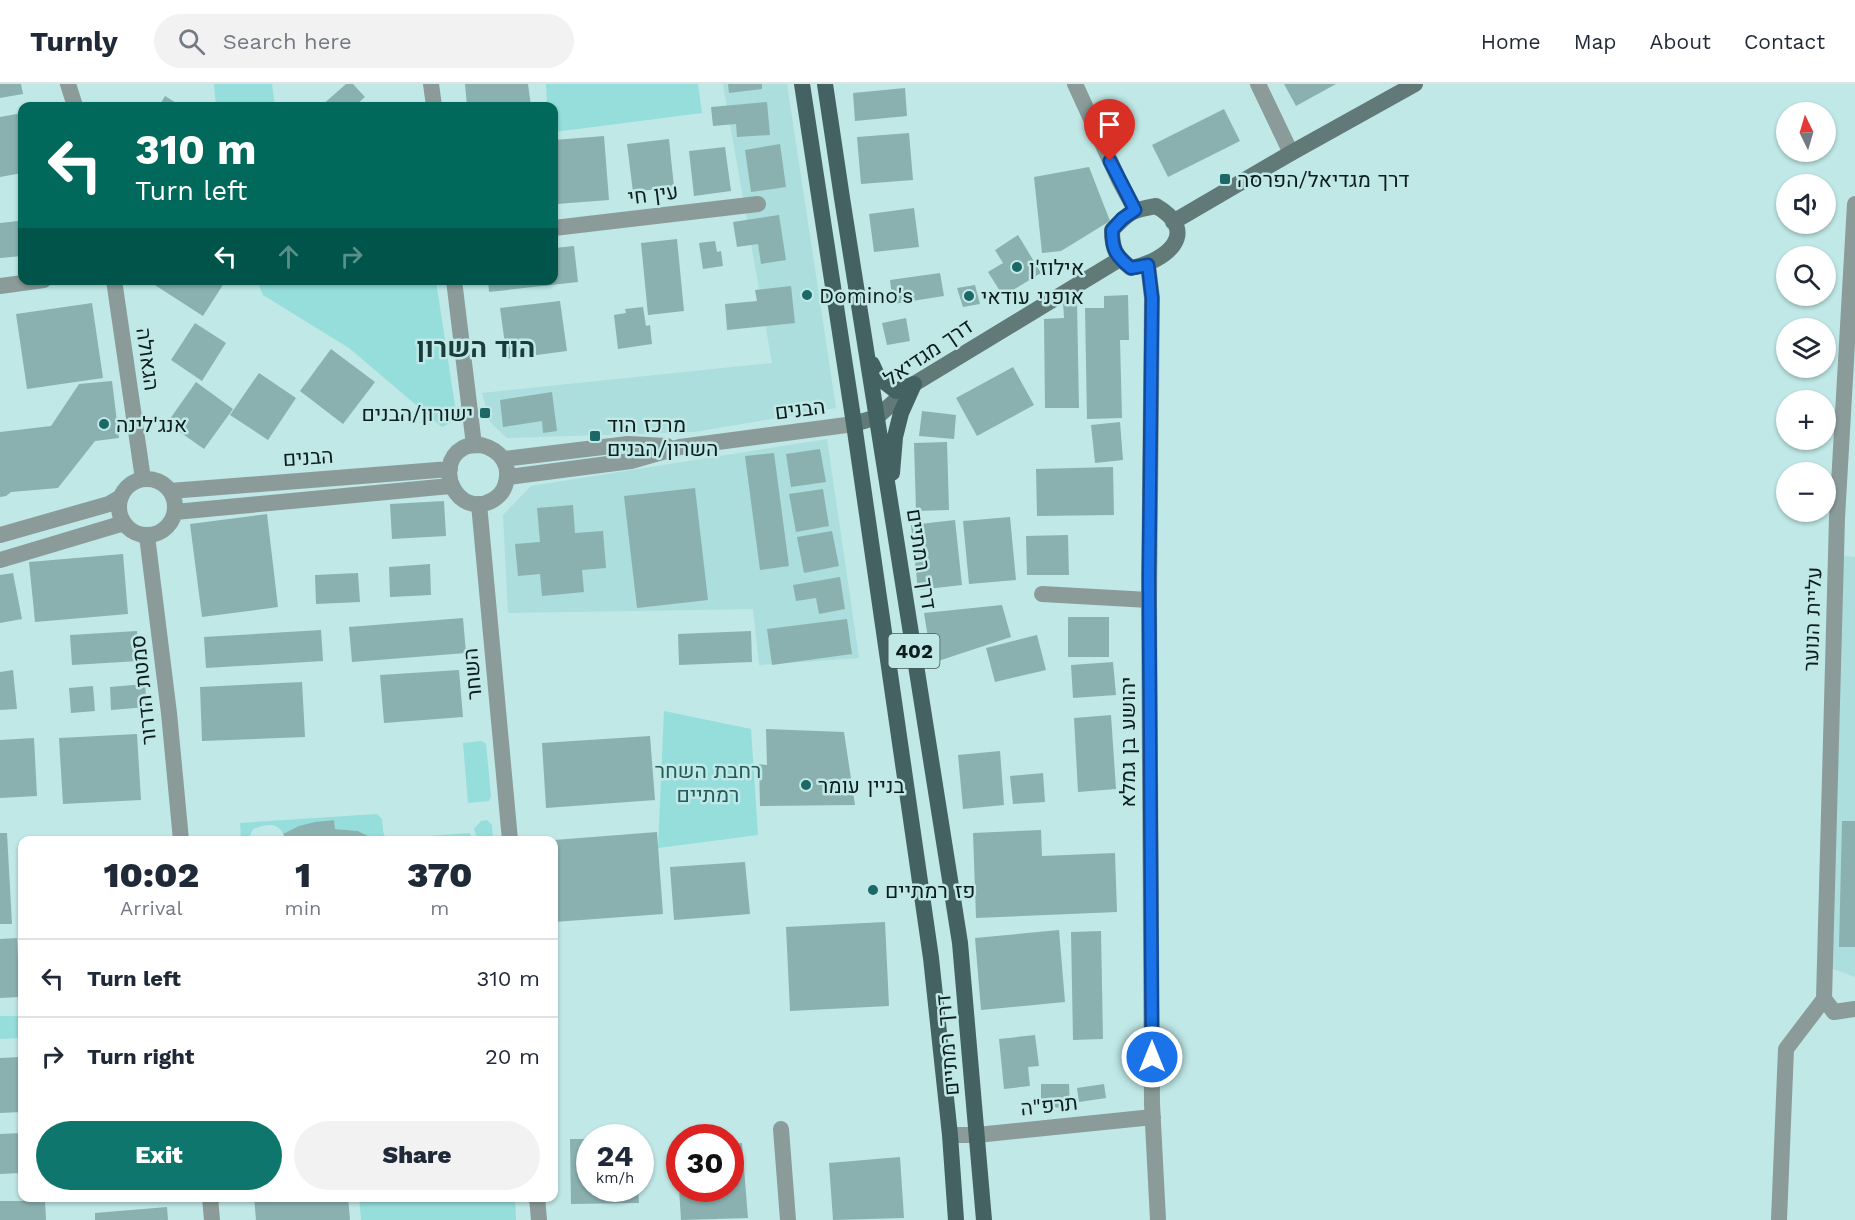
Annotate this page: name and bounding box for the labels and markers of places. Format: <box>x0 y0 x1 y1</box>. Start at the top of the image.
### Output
pin <box>1084 99 1135 161</box>
place label: דרך מגדיאל/הפרסה <box>1237 167 1410 192</box>
marker: דרך מגדיאל/הפרסה <box>1218 172 1232 186</box>
place label: אילוז'ן <box>1029 255 1084 280</box>
marker: אילוז'ן <box>1010 260 1024 274</box>
place label: Domino's <box>819 283 913 308</box>
place label: אופני עודאי <box>981 284 1084 309</box>
marker: Domino's <box>800 288 814 302</box>
marker: אופני עודאי <box>962 289 976 303</box>
place label: ישורון/הבנים <box>361 401 473 426</box>
marker: ישורון/הבנים <box>478 406 492 420</box>
place label: אנג'לינה <box>116 412 187 437</box>
place label: מרכז הוד השרון/הבנים <box>607 412 718 461</box>
marker: אנג'לינה <box>97 417 111 431</box>
marker: מרכז הוד השרון/הבנים <box>588 429 602 443</box>
place label: בניין עומר <box>818 773 905 798</box>
marker: בניין עומר <box>799 778 813 792</box>
place label: פז רמתיים <box>885 878 976 903</box>
marker: פז רמתיים <box>866 883 880 897</box>

